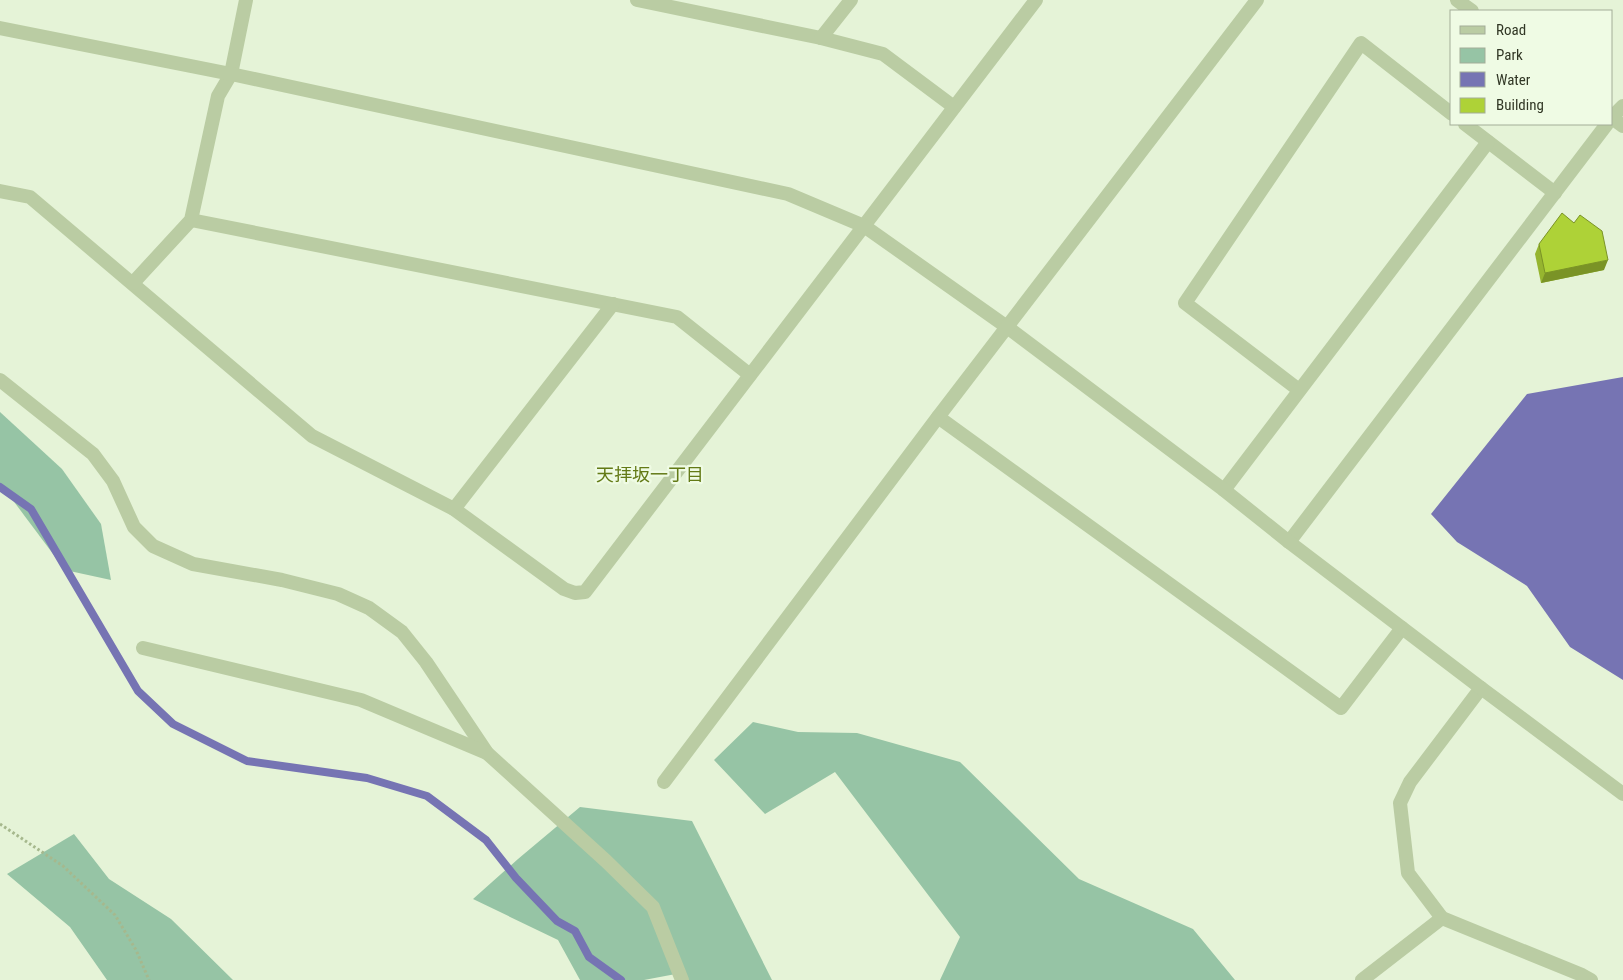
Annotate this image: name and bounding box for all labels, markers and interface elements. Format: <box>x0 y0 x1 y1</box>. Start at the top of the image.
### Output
legend <box>1450 10 1613 125</box>
text: Road <box>1496 21 1526 39</box>
text: Park <box>1496 46 1523 64</box>
text: Water <box>1496 71 1531 89</box>
text: Building <box>1496 96 1544 114</box>
district label: 天拝坂一丁目 <box>596 464 704 485</box>

